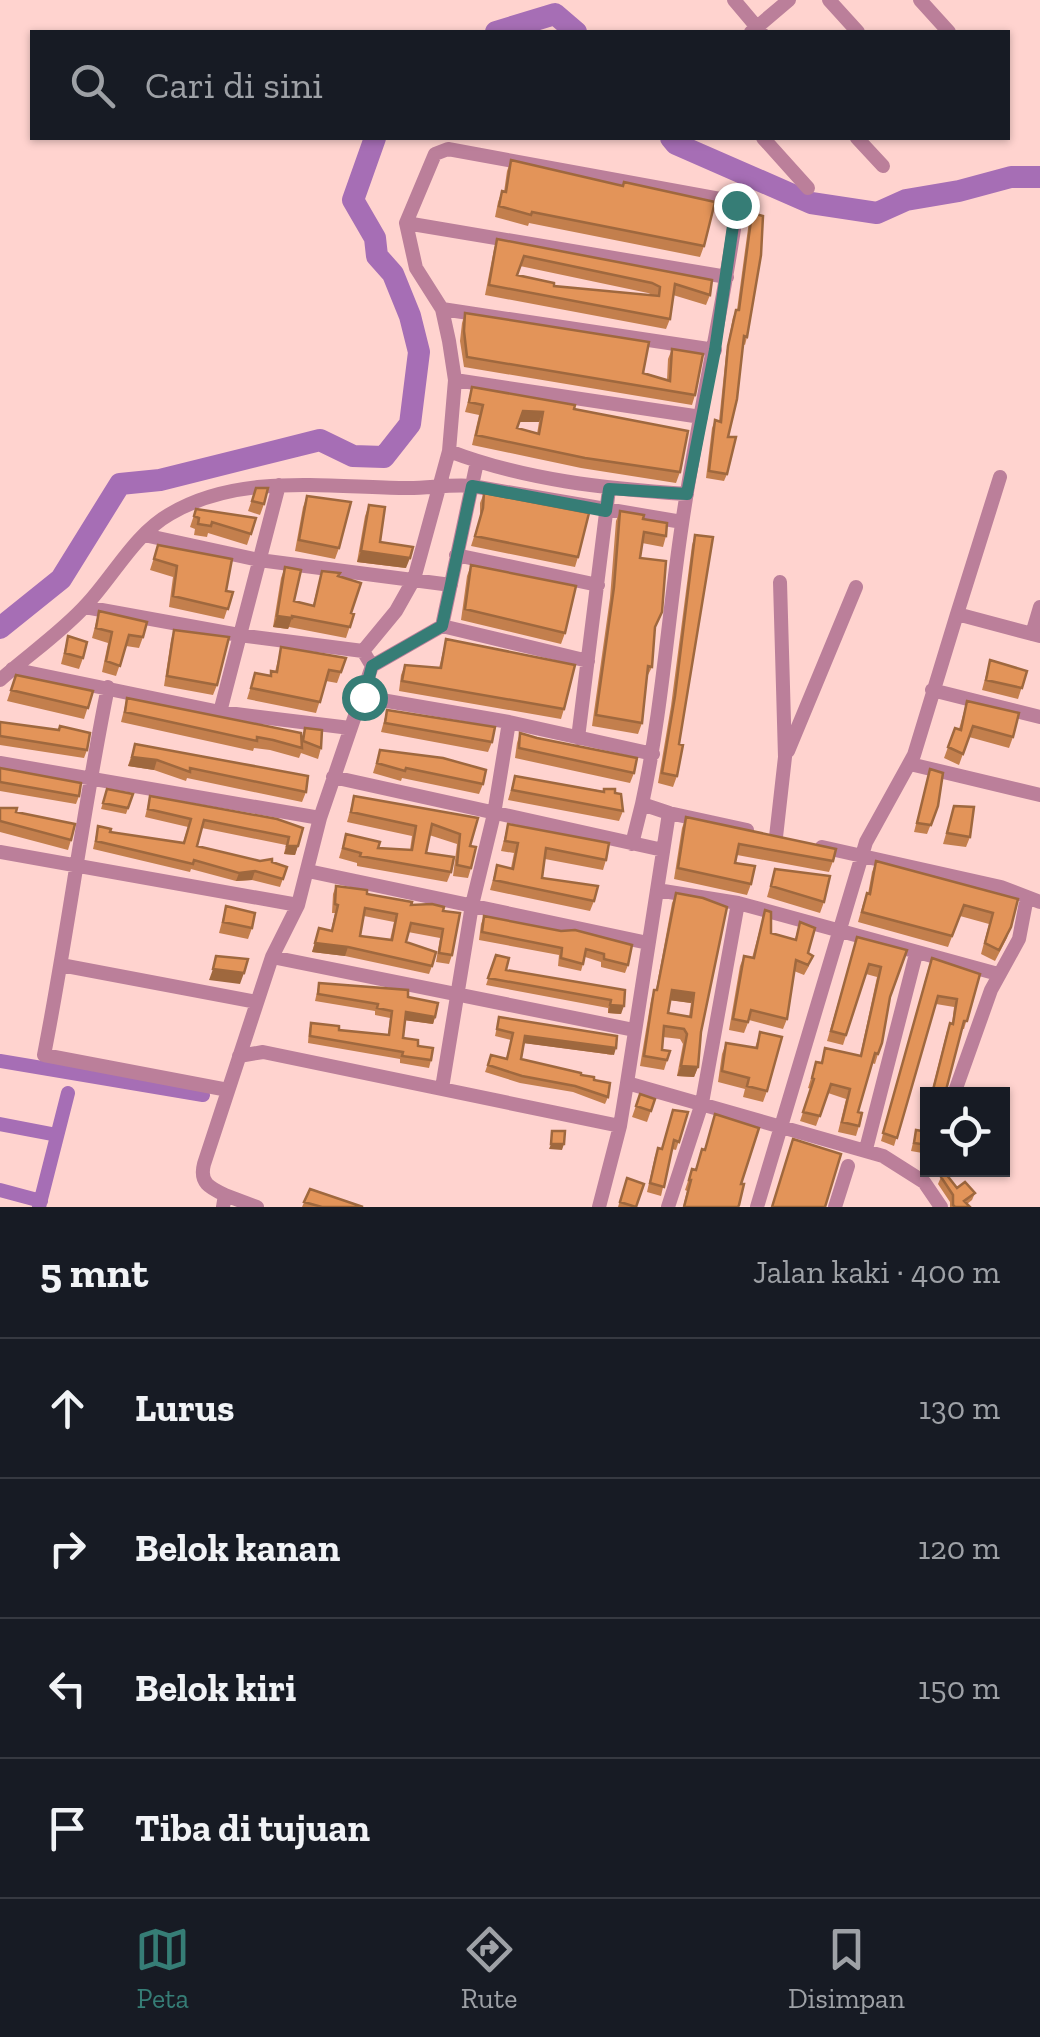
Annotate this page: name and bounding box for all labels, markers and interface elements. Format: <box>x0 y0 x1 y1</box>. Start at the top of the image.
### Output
search box <box>30 30 1010 140</box>
icon: search <box>65 58 120 113</box>
text: Cari di sini <box>145 62 323 108</box>
route end <box>714 183 760 229</box>
route start <box>342 675 388 721</box>
map controls <box>920 1087 1010 1177</box>
button: locate <box>920 1087 1010 1177</box>
text: 5 mnt <box>40 1247 148 1298</box>
text: Jalan kaki · 400 m <box>753 1253 1000 1291</box>
icon: ahead <box>40 1381 95 1436</box>
text: Lurus <box>135 1385 235 1431</box>
text: 130 m <box>919 1389 1000 1427</box>
icon: right <box>40 1521 95 1576</box>
text: Belok kanan <box>135 1525 340 1571</box>
text: 120 m <box>918 1529 1000 1567</box>
icon: left <box>40 1661 95 1716</box>
text: Belok kiri <box>135 1665 296 1711</box>
text: 150 m <box>918 1669 1000 1707</box>
icon: arrive <box>40 1801 95 1856</box>
text: Tiba di tujuan <box>135 1805 370 1851</box>
tab: Peta <box>135 1922 190 2015</box>
tab: Rute <box>461 1922 517 2015</box>
tab: Disimpan <box>788 1922 905 2015</box>

